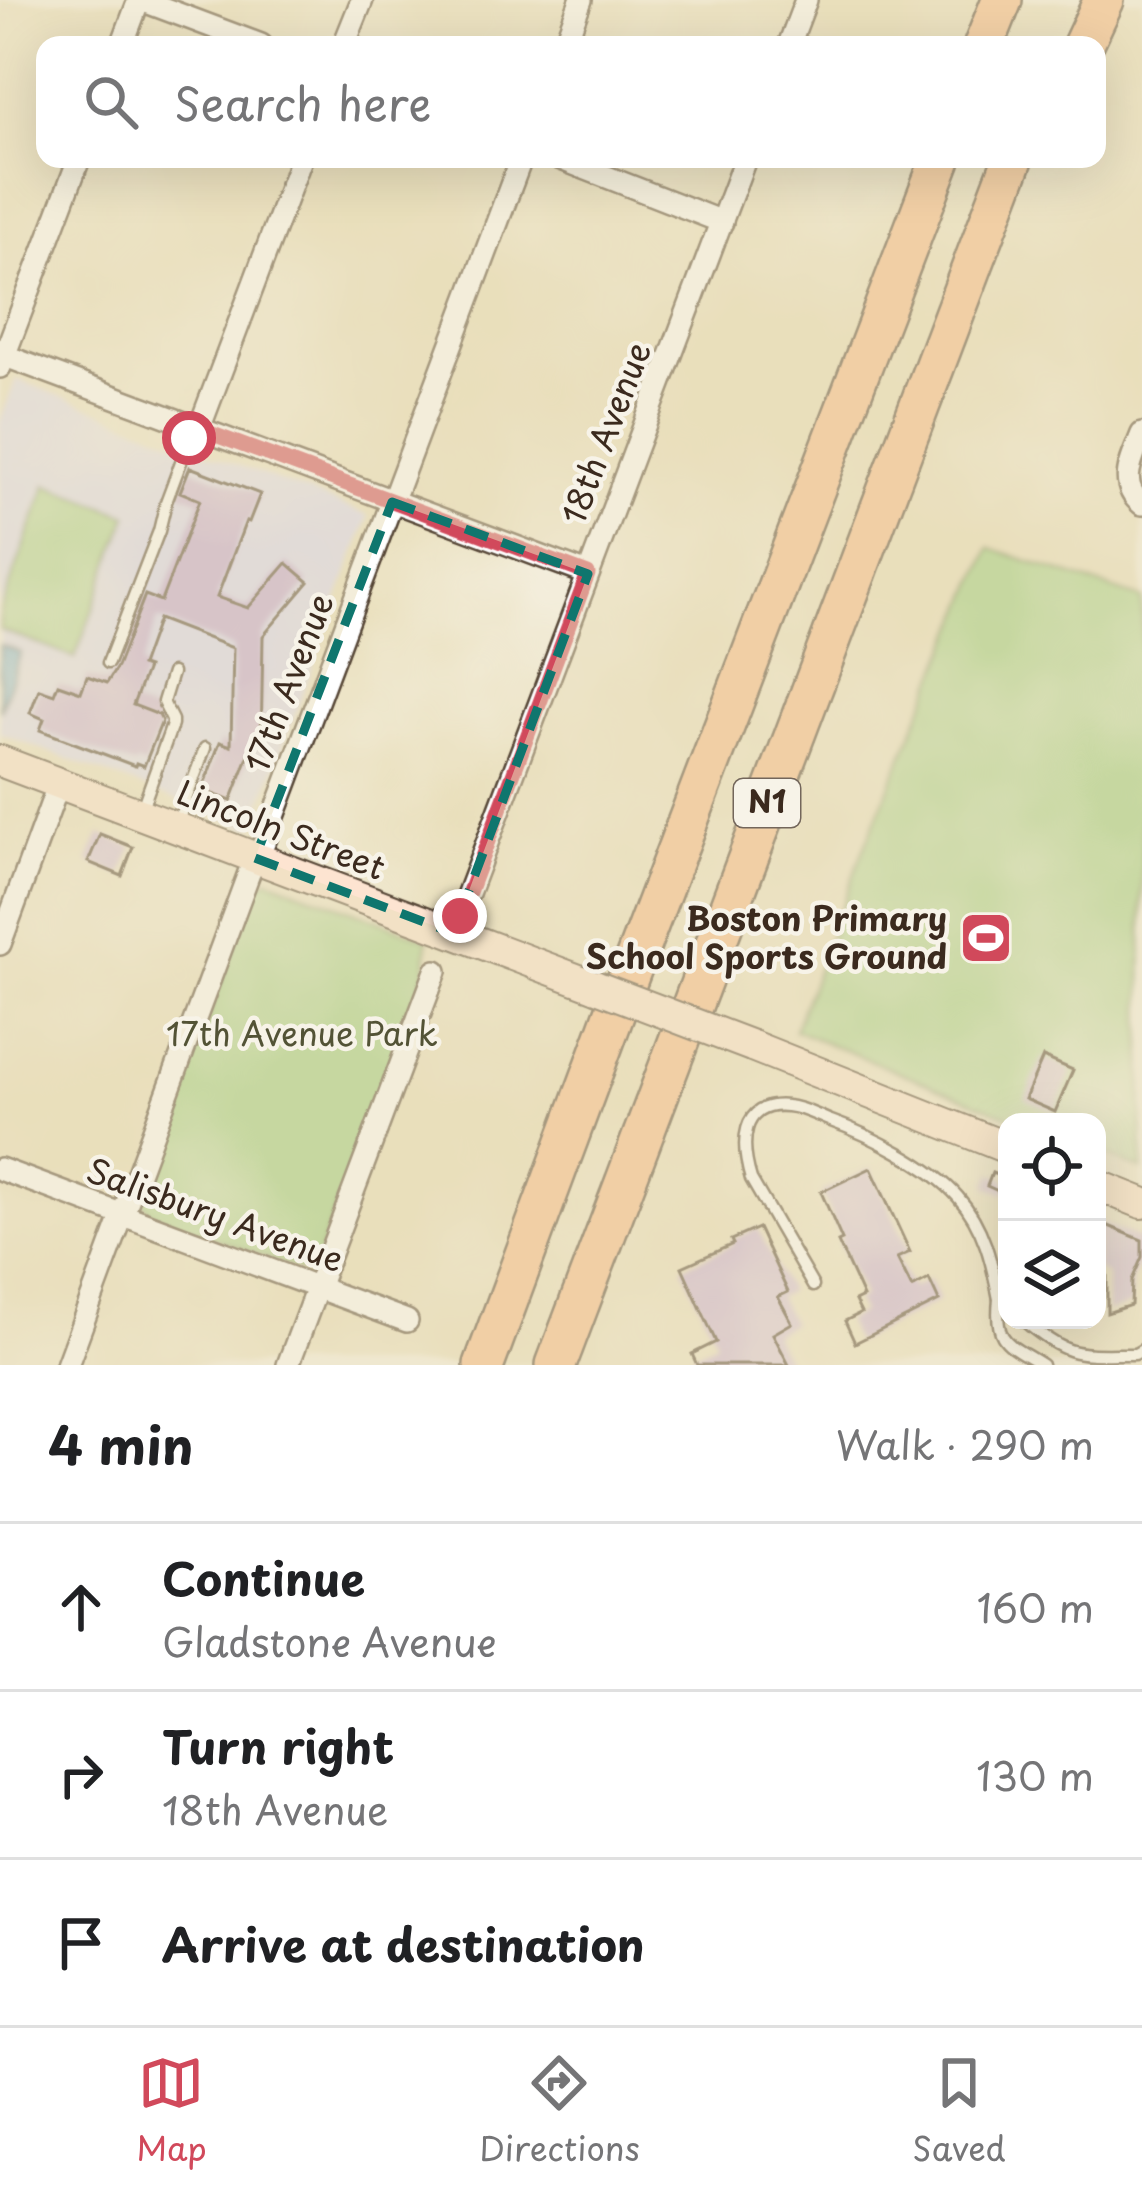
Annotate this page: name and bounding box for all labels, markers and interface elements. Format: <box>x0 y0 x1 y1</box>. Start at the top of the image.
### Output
search box <box>36 36 1106 168</box>
text: Search here <box>174 68 431 136</box>
icon: search <box>78 69 144 135</box>
street label: 18th Avenue <box>546 334 662 531</box>
route start <box>162 411 216 465</box>
street label: 17th Avenue <box>230 586 344 779</box>
street label: Lincoln Street <box>170 765 393 891</box>
road number: N1 <box>734 779 800 827</box>
route end <box>433 889 487 943</box>
place label: Boston Primary School Sports Ground <box>586 892 947 980</box>
sports icon: Boston Primary School Sports Ground <box>958 910 1014 966</box>
park label: 17th Avenue Park <box>166 1007 438 1057</box>
map controls <box>998 1113 1106 1329</box>
button: locate <box>998 1113 1106 1221</box>
street label: Salisbury Avenue <box>80 1143 351 1283</box>
button: layers <box>998 1221 1106 1329</box>
text: 4 min <box>48 1405 193 1482</box>
text: Walk · 290 m <box>836 1414 1094 1473</box>
text: Continue <box>162 1543 365 1611</box>
icon: ahead <box>48 1574 114 1640</box>
text: 160 m <box>977 1577 1094 1636</box>
text: Gladstone Avenue <box>162 1611 496 1670</box>
text: Turn right <box>162 1711 394 1779</box>
icon: right <box>48 1742 114 1808</box>
text: 130 m <box>976 1745 1094 1804</box>
text: 18th Avenue <box>162 1779 388 1838</box>
text: Arrive at destination <box>162 1909 645 1977</box>
icon: arrive <box>48 1910 114 1976</box>
tab: Map <box>136 2050 207 2172</box>
tab: Directions <box>479 2050 640 2172</box>
tab: Saved <box>912 2050 1006 2172</box>

